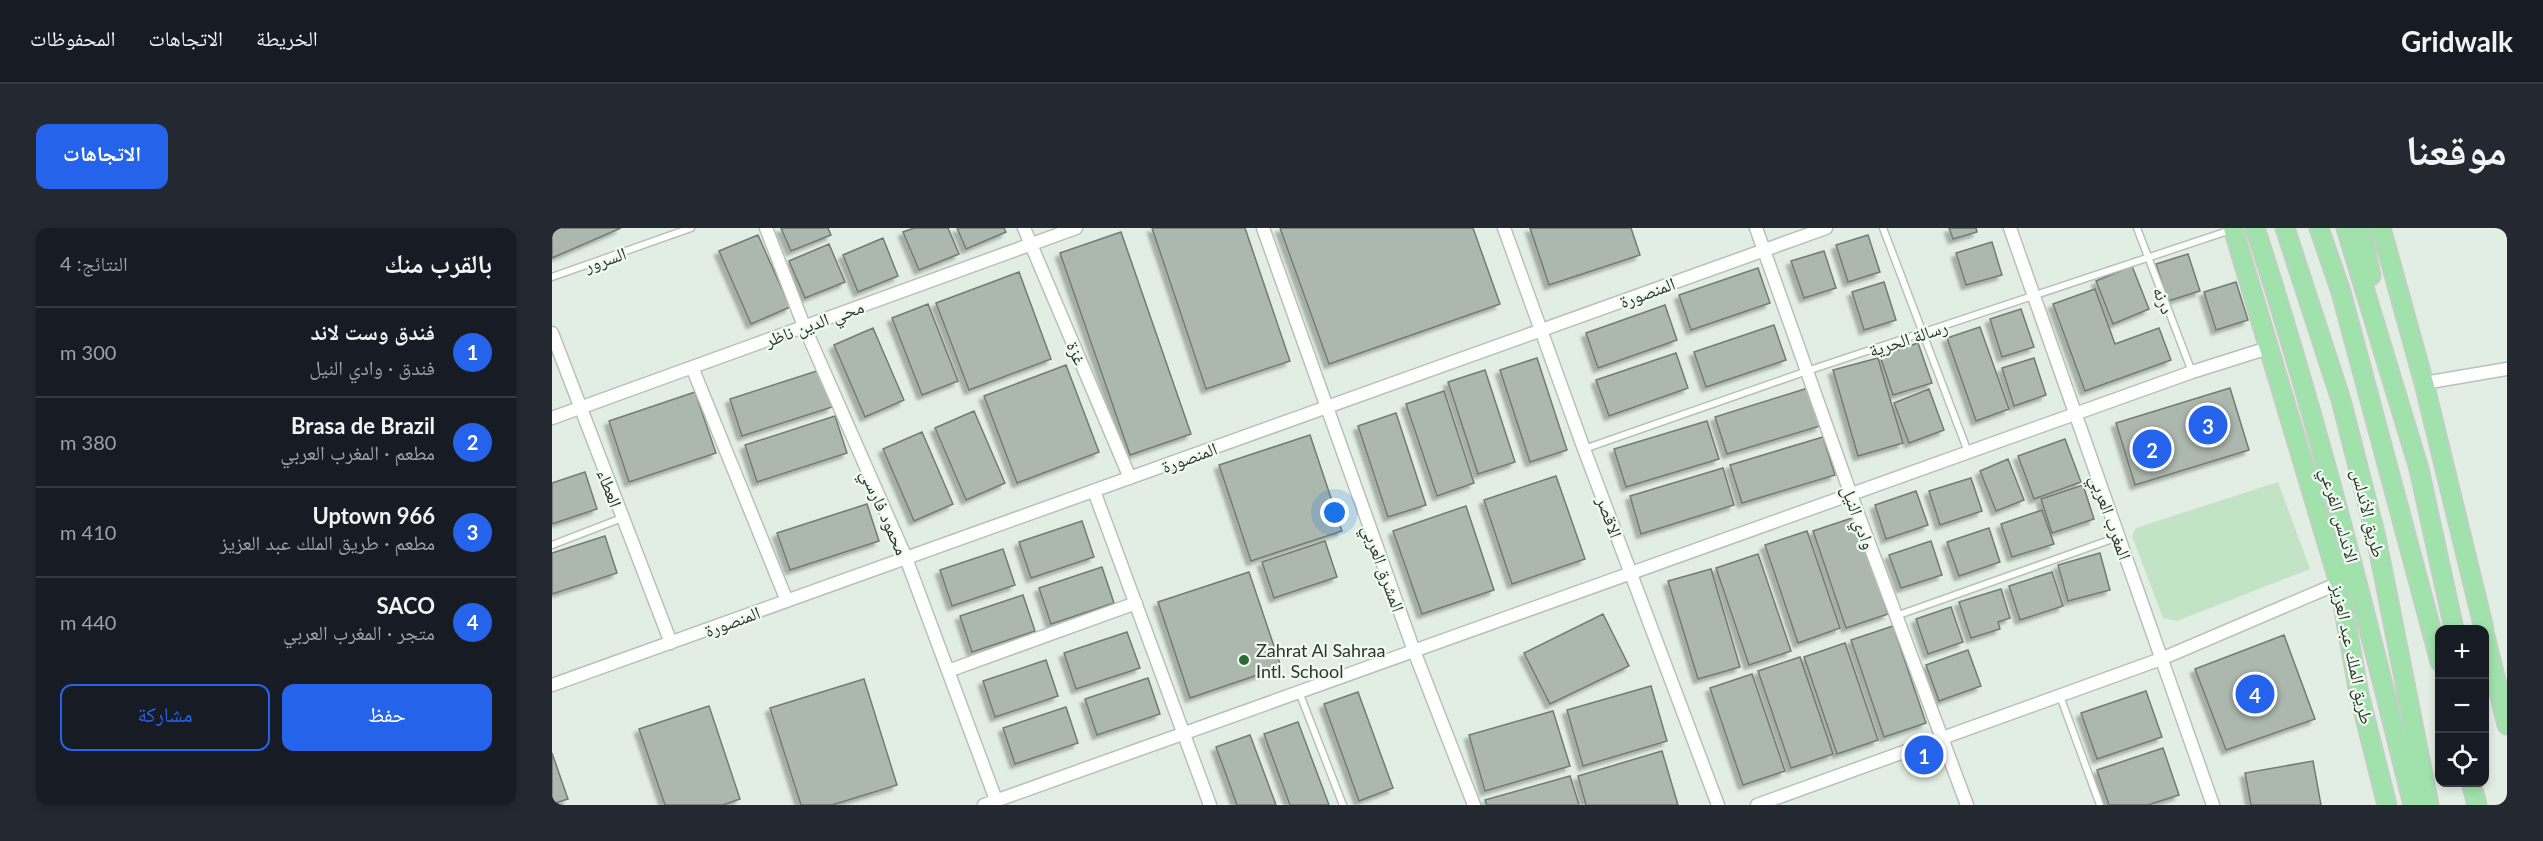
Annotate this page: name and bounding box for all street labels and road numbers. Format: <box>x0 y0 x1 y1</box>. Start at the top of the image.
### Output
street label: السرور <box>580 242 629 277</box>
street label: المنصورة <box>1616 272 1678 312</box>
street label: درنه <box>2149 283 2179 317</box>
street label: محي الدين ناظر <box>761 295 868 356</box>
street label: رسالة الحرية <box>1866 315 1950 361</box>
street label: غزة <box>1062 338 1092 368</box>
street label: المنصورة <box>1158 437 1220 477</box>
street label: الاندلس الفرعي <box>2312 465 2364 566</box>
street label: العطاء <box>593 466 627 510</box>
street label: محمود فارسي <box>852 466 914 560</box>
street label: طريق الأندلس <box>2346 466 2391 560</box>
street label: المغرب العربي <box>2081 471 2137 564</box>
street label: وادي النيل <box>1833 482 1881 554</box>
street label: الاقصر <box>1592 492 1628 541</box>
street label: المشرق العربي <box>1354 521 1410 616</box>
street label: طريق الملك عبد العزيز <box>2326 581 2379 726</box>
street label: المنصورة <box>701 601 763 641</box>

